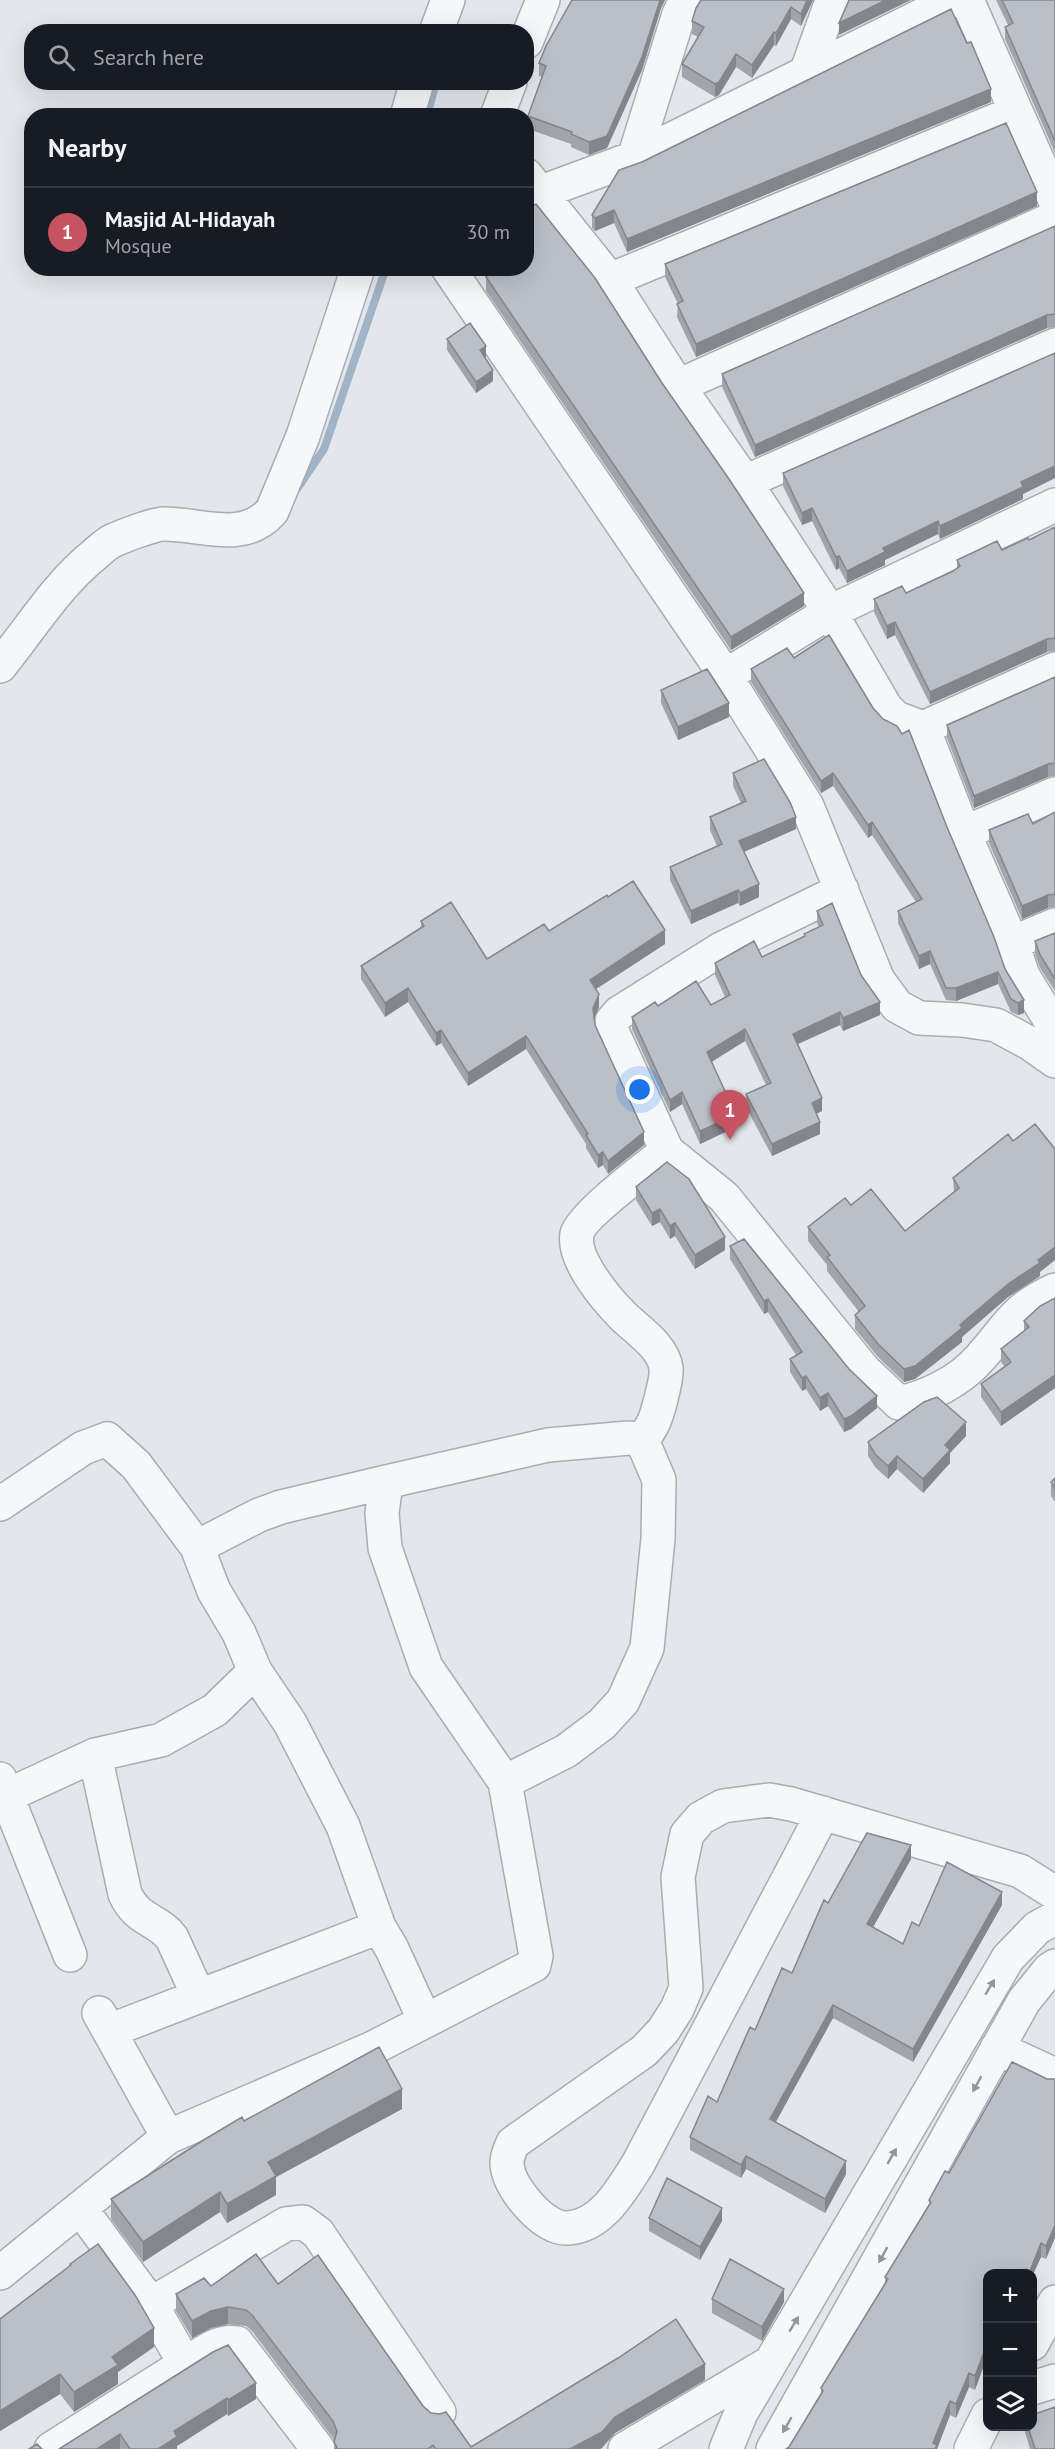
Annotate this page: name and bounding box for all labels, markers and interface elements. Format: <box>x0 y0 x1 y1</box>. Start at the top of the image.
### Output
search box <box>24 24 534 90</box>
icon: search <box>45 41 78 74</box>
text: Search here <box>93 43 204 71</box>
text: Nearby <box>48 131 126 164</box>
text: Masjid Al-Hidayah <box>105 205 275 233</box>
text: 1 <box>62 219 73 245</box>
text: 30 m <box>467 219 510 245</box>
text: Mosque <box>105 233 172 259</box>
your location <box>625 1075 654 1104</box>
pin: 1 <box>710 1090 750 1140</box>
one-way arrow <box>985 1979 996 1995</box>
one-way arrow <box>972 2076 982 2093</box>
one-way arrow <box>887 2147 897 2164</box>
one-way arrow <box>878 2247 888 2264</box>
map controls <box>983 2269 1037 2431</box>
button: + <box>983 2269 1037 2323</box>
one-way arrow <box>789 2315 799 2332</box>
button: − <box>983 2323 1037 2377</box>
button: layers <box>983 2377 1037 2431</box>
one-way arrow <box>782 2417 792 2434</box>

